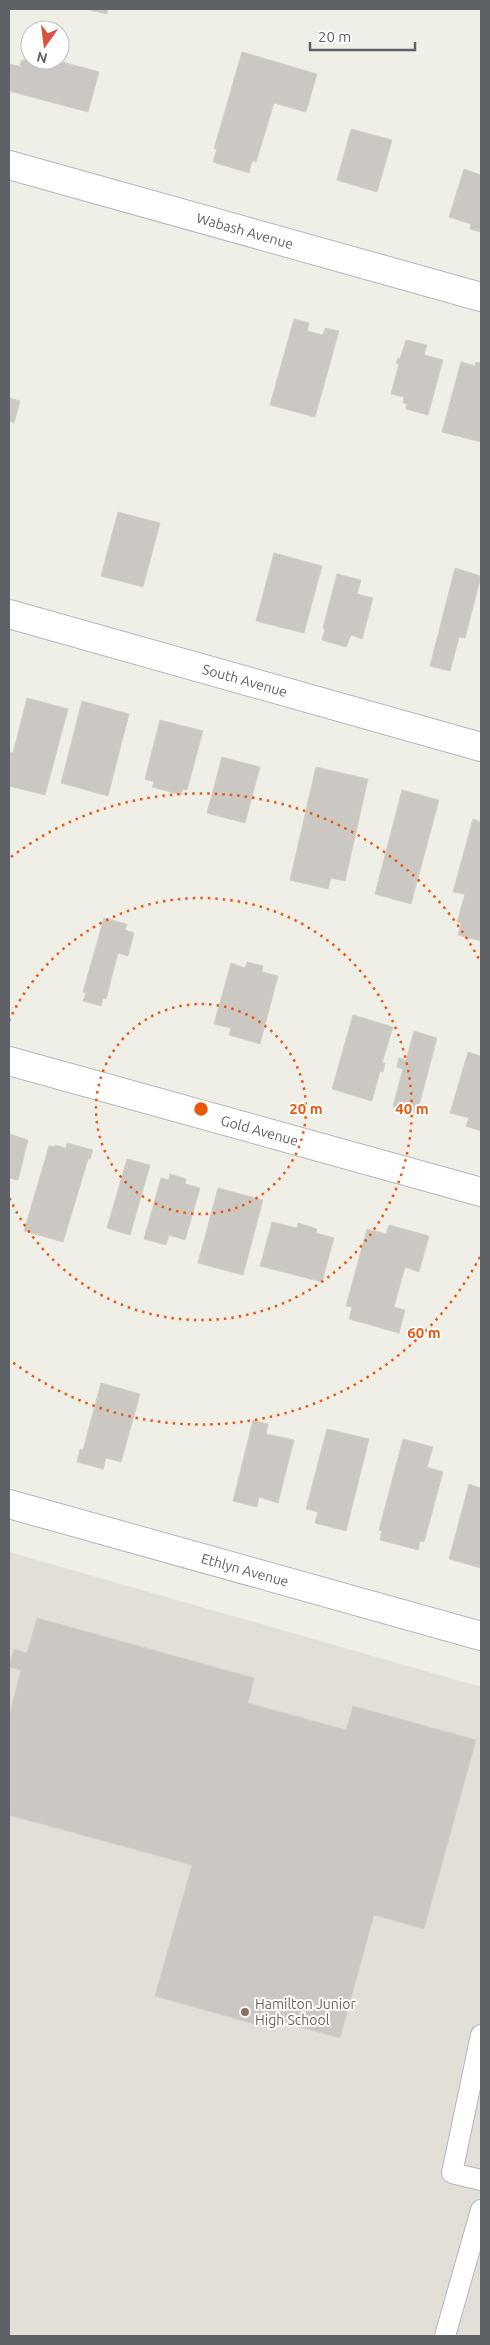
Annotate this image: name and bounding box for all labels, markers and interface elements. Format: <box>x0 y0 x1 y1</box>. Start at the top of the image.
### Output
north arrow <box>20 20 70 70</box>
scale bar <box>310 20 415 52</box>
text: 20 m <box>318 28 351 45</box>
text: N <box>35 49 49 67</box>
street label: Wabash Avenue <box>195 210 295 252</box>
street label: South Avenue <box>201 661 289 700</box>
centre of rings <box>192 1100 210 1118</box>
text: 20 m <box>289 1100 323 1117</box>
text: 40 m <box>395 1100 429 1117</box>
street label: Gold Avenue <box>219 1112 300 1149</box>
text: 60 m <box>407 1324 441 1341</box>
street label: Ethlyn Avenue <box>199 1550 291 1590</box>
place label: Hamilton Junior High School <box>255 1996 356 2028</box>
marker: Hamilton Junior High School <box>239 2006 251 2018</box>

